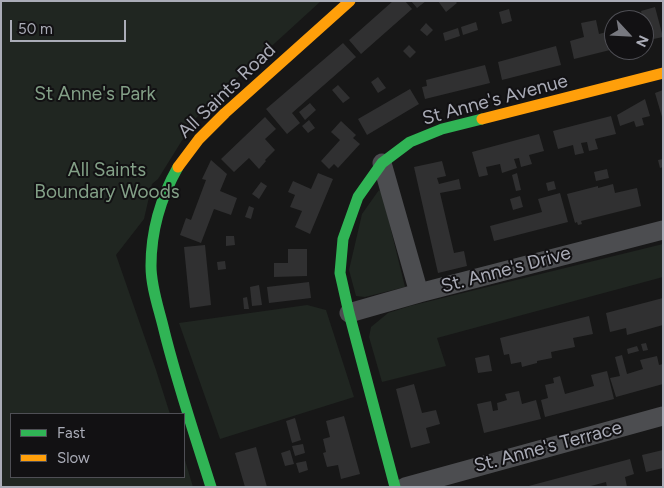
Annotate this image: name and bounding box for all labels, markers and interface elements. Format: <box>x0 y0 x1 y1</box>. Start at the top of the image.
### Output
scale bar <box>12 10 129 42</box>
north arrow <box>604 10 654 60</box>
text: 50 m <box>18 20 53 38</box>
text: N <box>632 33 652 50</box>
street label: All Saints Road <box>173 39 281 143</box>
street label: St Anne's Avenue <box>420 70 570 130</box>
park label: St Anne's Park <box>34 83 156 105</box>
park label: All Saints Boundary Woods <box>34 159 180 203</box>
street label: St. Anne's Drive <box>439 242 573 298</box>
legend <box>10 413 185 478</box>
street label: St. Anne's Terrace <box>472 416 624 478</box>
text: Fast <box>57 424 85 442</box>
text: Slow <box>57 449 90 467</box>

